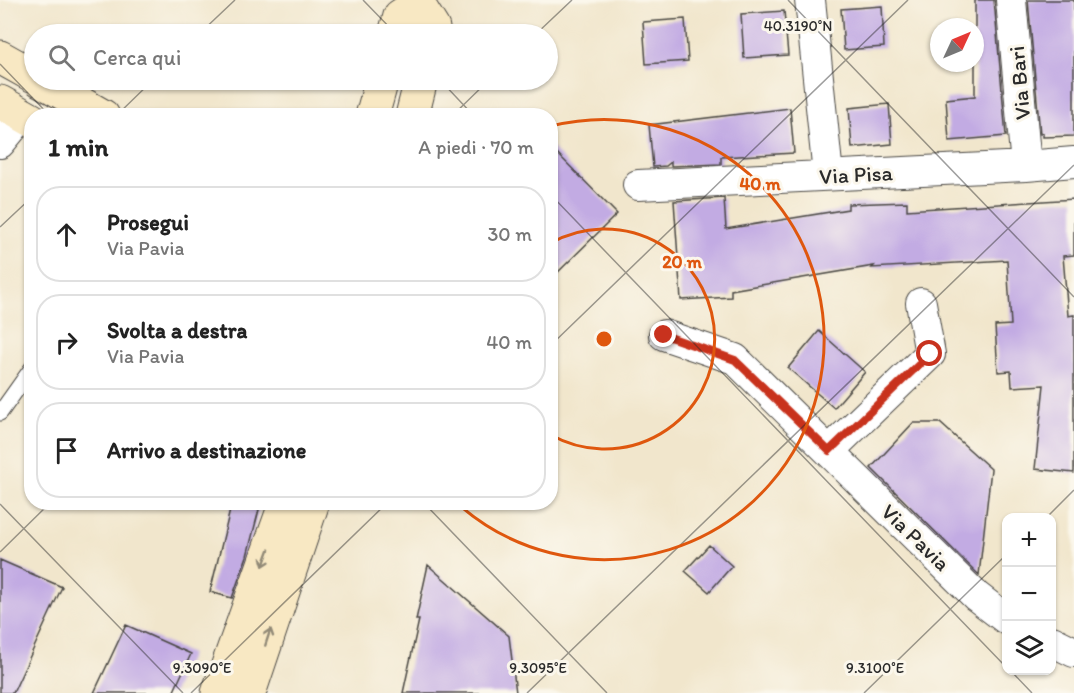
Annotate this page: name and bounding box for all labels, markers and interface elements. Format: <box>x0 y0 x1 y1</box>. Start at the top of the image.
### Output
text: 40.3190°N <box>764 17 832 35</box>
north arrow <box>930 18 984 72</box>
search box <box>24 24 558 90</box>
icon: search <box>45 41 78 74</box>
text: Cerca qui <box>93 44 181 71</box>
street label: Via Bari <box>1003 45 1036 121</box>
text: 1 min <box>48 131 108 163</box>
text: A piedi · 70 m <box>418 135 534 159</box>
street label: Via Pisa <box>818 159 894 190</box>
text: 40 m <box>739 173 781 195</box>
text: Prosegui <box>107 209 189 236</box>
icon: ahead <box>50 218 83 251</box>
text: 30 m <box>487 222 532 246</box>
text: Via Pavia <box>107 236 184 260</box>
text: 20 m <box>662 251 703 273</box>
text: Svolta a destra <box>107 317 247 344</box>
route end <box>650 321 676 347</box>
icon: right <box>50 326 83 359</box>
centre of rings <box>594 329 614 349</box>
text: 40 m <box>486 330 532 354</box>
route start <box>916 340 942 366</box>
text: Via Pavia <box>107 344 184 368</box>
icon: arrive <box>50 434 83 467</box>
text: Arrivo a destinazione <box>107 437 306 464</box>
street label: Via Pavia <box>876 498 956 577</box>
map controls <box>1002 513 1056 675</box>
button: + <box>1002 513 1056 567</box>
one-way arrow <box>260 548 271 566</box>
button: − <box>1002 567 1056 621</box>
button: layers <box>1002 621 1056 675</box>
one-way arrow <box>263 629 274 647</box>
text: 9.3090°E <box>173 659 231 677</box>
text: 9.3095°E <box>509 659 567 677</box>
text: 9.3100°E <box>846 659 904 677</box>

